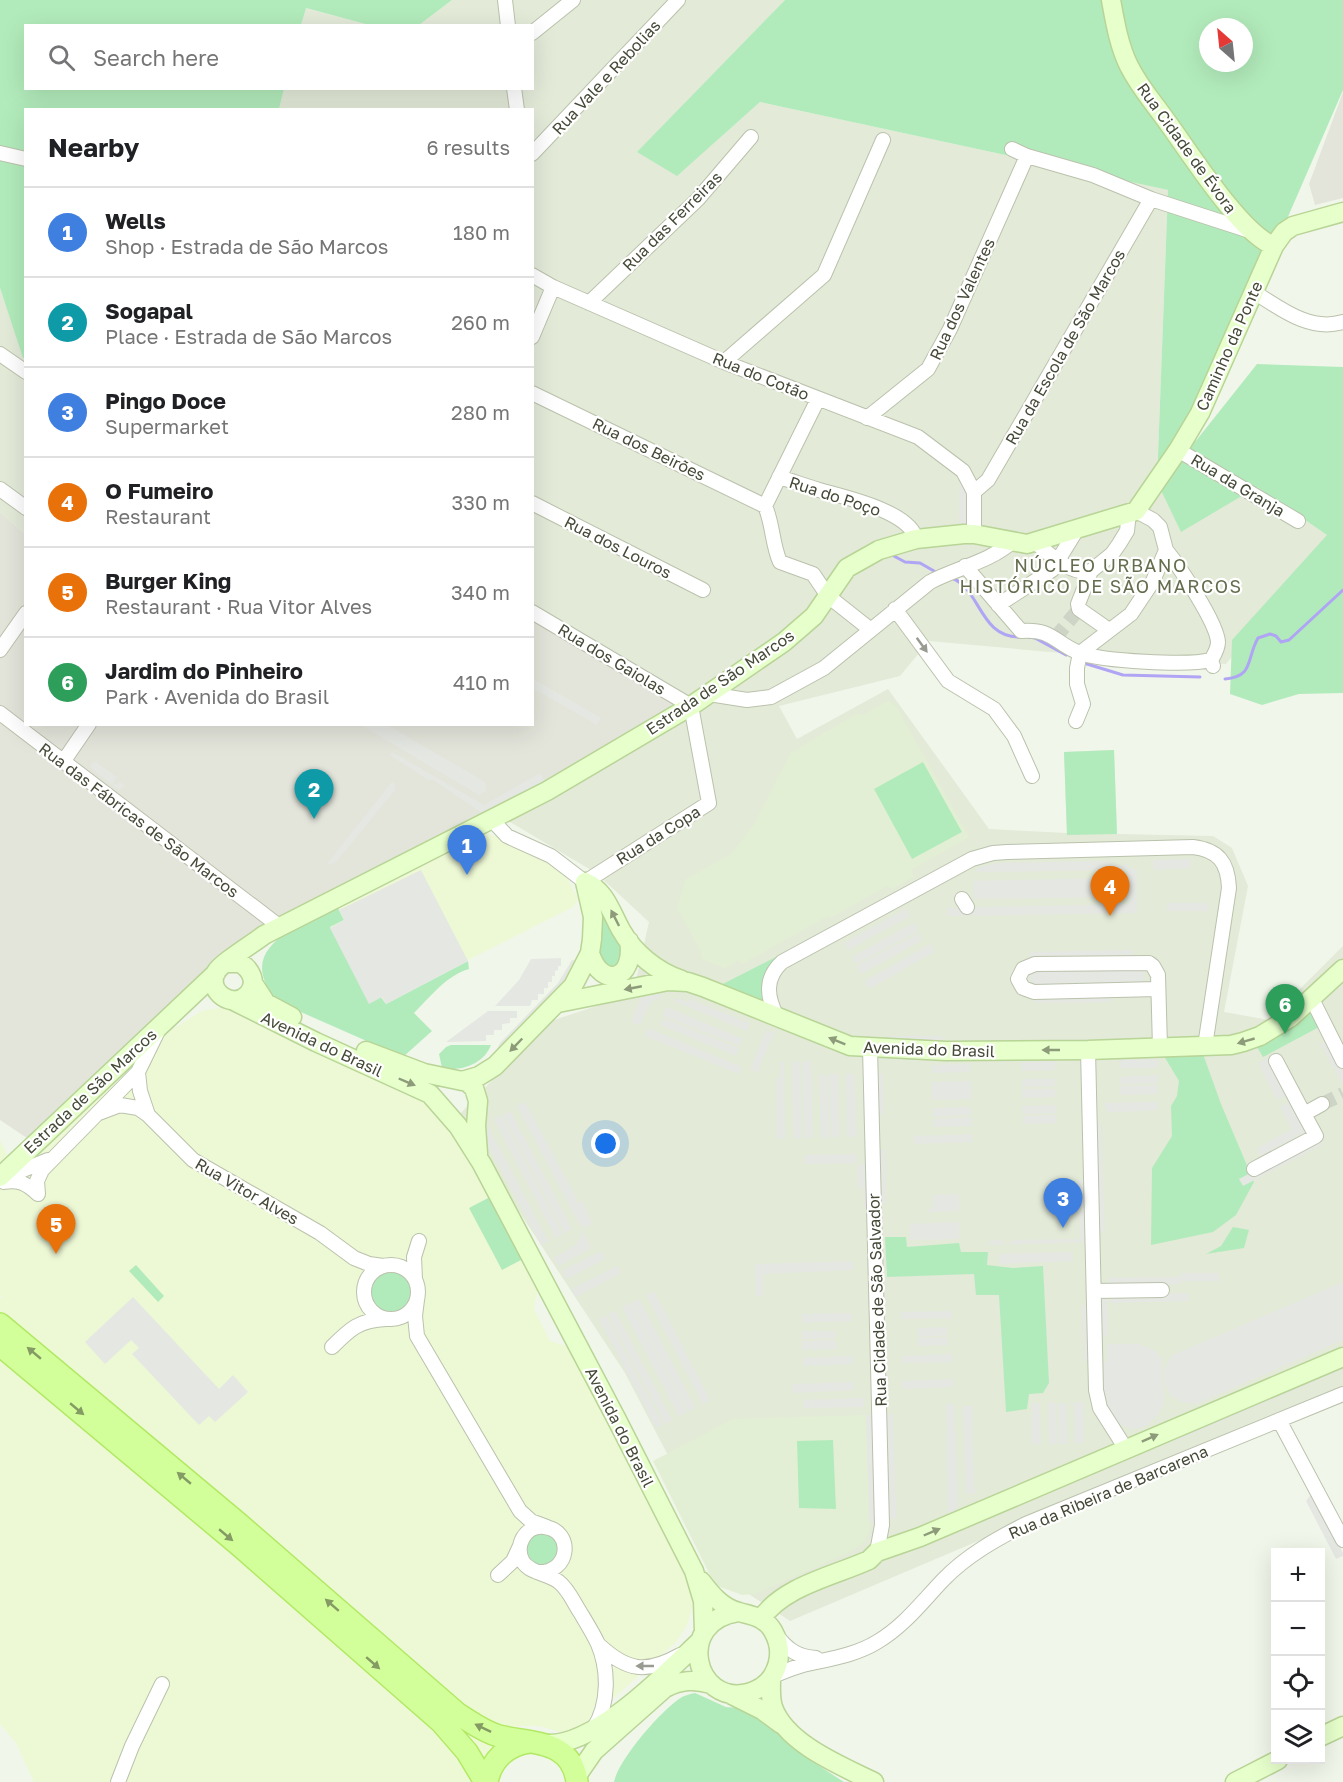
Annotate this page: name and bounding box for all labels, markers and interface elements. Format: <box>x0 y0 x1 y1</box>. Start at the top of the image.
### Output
street label: Rua Vale e Rebolias <box>548 15 664 139</box>
north arrow <box>1199 18 1253 72</box>
search box <box>24 24 534 90</box>
icon: search <box>45 41 78 74</box>
text: Search here <box>93 44 219 71</box>
street label: Rua Cidade de Évora <box>1133 79 1241 217</box>
text: Nearby <box>48 132 139 163</box>
text: 6 results <box>426 135 510 159</box>
street label: Rua das Ferreiras <box>618 167 726 275</box>
text: Wells <box>105 207 166 234</box>
text: 1 <box>62 220 73 244</box>
text: 180 m <box>453 220 510 244</box>
text: Shop · Estrada de São Marcos <box>105 234 388 258</box>
street label: Rua dos Valentes <box>925 235 999 363</box>
street label: Rua da Escola de São Marcos <box>1001 246 1129 448</box>
street label: Caminho da Ponte <box>1191 278 1267 414</box>
text: Sogapal <box>105 297 193 324</box>
text: 2 <box>61 310 74 334</box>
text: 260 m <box>451 310 510 334</box>
text: Place · Estrada de São Marcos <box>105 324 392 348</box>
street label: Rua do Cotão <box>710 348 812 404</box>
text: Pingo Doce <box>105 387 226 414</box>
text: 3 <box>61 400 74 424</box>
text: 280 m <box>451 400 510 424</box>
street label: Rua dos Beirões <box>589 413 709 485</box>
text: Supermarket <box>105 414 229 438</box>
street label: Rua da Granja <box>1188 449 1288 521</box>
street label: Rua do Poço <box>787 472 883 520</box>
text: O Fumeiro <box>105 477 213 504</box>
text: 4 <box>61 490 74 514</box>
text: 330 m <box>452 490 510 514</box>
text: Restaurant <box>105 504 211 528</box>
street label: Rua dos Louros <box>561 511 675 583</box>
district label: NÚCLEO URBANO HISTÓRICO DE SÃO MARCOS <box>959 554 1243 597</box>
text: Burger King <box>105 567 231 594</box>
text: 5 <box>61 580 74 604</box>
text: 340 m <box>451 580 510 604</box>
text: Restaurant · Rua Vitor Alves <box>105 594 372 618</box>
street label: Rua dos Gaiolas <box>555 619 669 699</box>
street label: Estrada de São Marcos <box>642 625 798 739</box>
one-way arrow <box>916 637 928 653</box>
text: Jardim do Pinheiro <box>105 657 303 684</box>
text: 6 <box>61 670 74 694</box>
text: 410 m <box>453 670 510 694</box>
text: Park · Avenida do Brasil <box>105 684 329 708</box>
street label: Rua das Fábricas de São Marcos <box>35 738 243 902</box>
pin: 2 <box>294 770 334 819</box>
street label: Rua da Copa <box>612 801 704 869</box>
pin: 1 <box>448 826 486 875</box>
pin: 4 <box>1090 866 1130 916</box>
one-way arrow <box>610 910 620 927</box>
one-way arrow <box>623 984 642 993</box>
pin: 6 <box>1266 984 1304 1034</box>
street label: Avenida do Brasil <box>258 1007 386 1081</box>
street label: Estrada de São Marcos <box>19 1024 161 1158</box>
one-way arrow <box>827 1036 845 1046</box>
one-way arrow <box>510 1037 524 1051</box>
street label: Avenida do Brasil <box>863 1037 995 1061</box>
one-way arrow <box>1237 1037 1255 1046</box>
one-way arrow <box>1042 1045 1061 1055</box>
one-way arrow <box>398 1078 416 1088</box>
your location <box>591 1129 620 1158</box>
street label: Rua Vitor Alves <box>192 1153 302 1229</box>
pin: 3 <box>1044 1178 1082 1228</box>
street label: Rua Cidade de São Salvador <box>863 1193 891 1407</box>
pin: 5 <box>36 1204 76 1254</box>
one-way arrow <box>27 1347 42 1360</box>
street label: Avenida do Brasil <box>581 1364 659 1490</box>
one-way arrow <box>69 1403 85 1416</box>
one-way arrow <box>1141 1433 1159 1443</box>
street label: Rua da Ribeira de Barcarena <box>1005 1441 1211 1543</box>
one-way arrow <box>177 1472 192 1485</box>
one-way arrow <box>924 1527 942 1537</box>
one-way arrow <box>218 1528 234 1541</box>
map controls <box>1271 1548 1325 1764</box>
button: + <box>1271 1548 1325 1602</box>
one-way arrow <box>325 1598 340 1611</box>
button: − <box>1271 1602 1325 1656</box>
one-way arrow <box>365 1656 380 1669</box>
button: locate <box>1271 1656 1325 1710</box>
one-way arrow <box>635 1662 654 1671</box>
button: layers <box>1271 1710 1325 1764</box>
one-way arrow <box>474 1724 491 1733</box>

